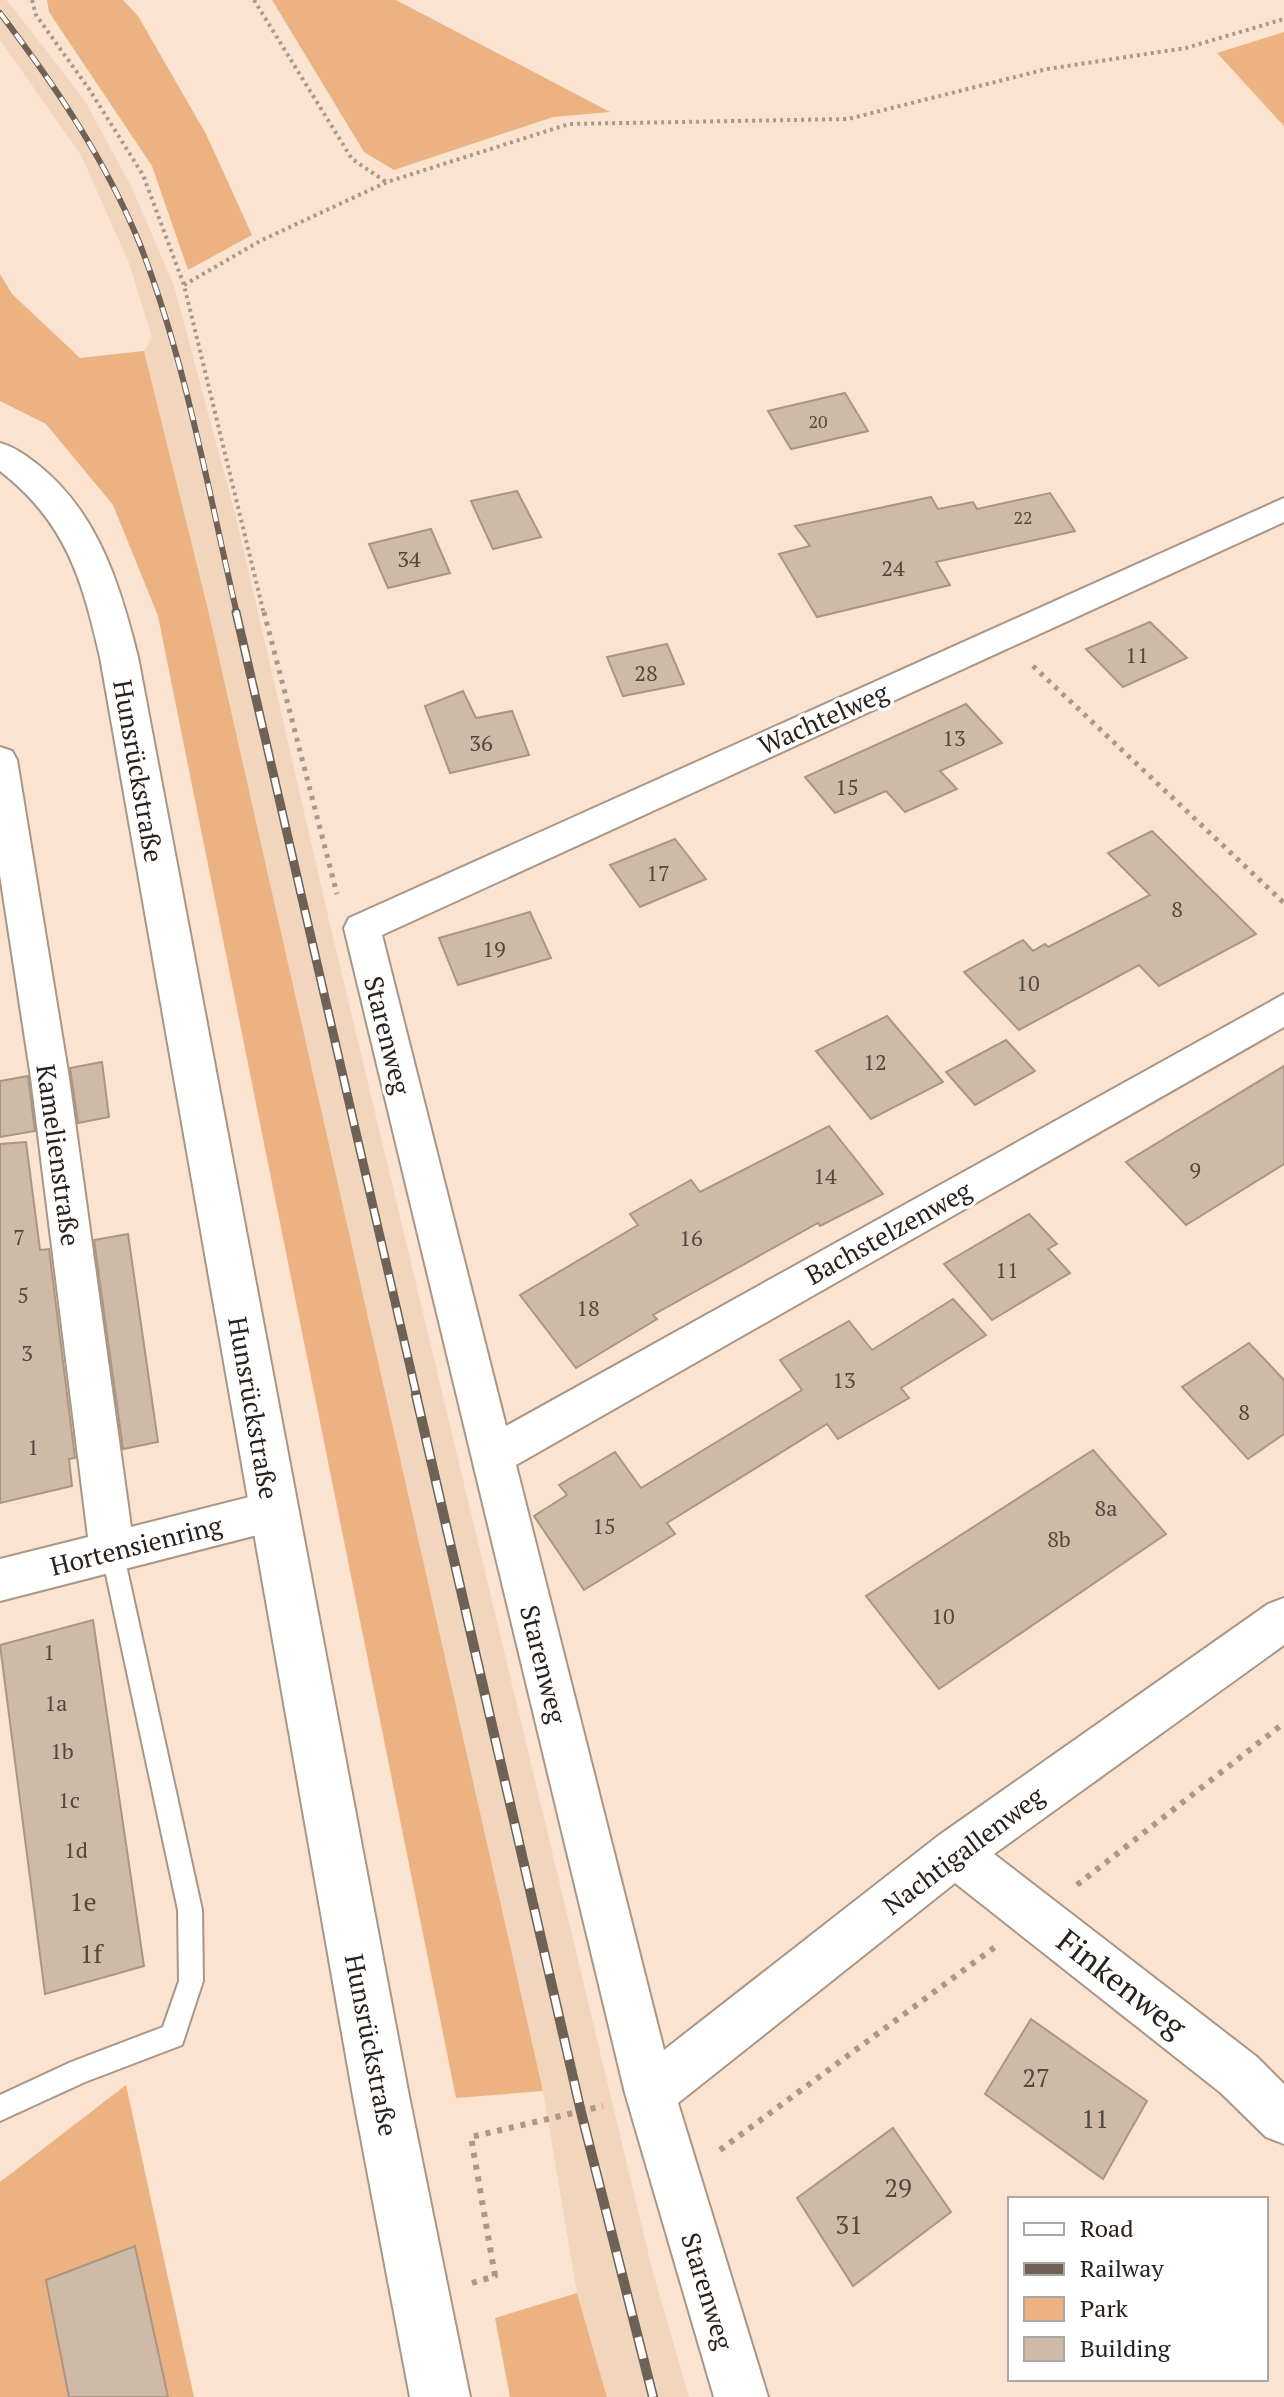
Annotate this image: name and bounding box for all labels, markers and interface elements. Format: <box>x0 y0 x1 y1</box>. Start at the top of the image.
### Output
house number: 20 <box>808 409 828 433</box>
house number: 22 <box>1013 505 1033 529</box>
house number: 34 <box>397 544 421 573</box>
house number: 24 <box>881 553 905 582</box>
house number: 11 <box>1125 640 1149 669</box>
house number: 28 <box>634 658 658 687</box>
street label: Wachtelweg <box>753 674 894 762</box>
street label: Hunsrückstraße <box>106 677 172 865</box>
house number: 13 <box>942 723 966 752</box>
house number: 36 <box>469 728 493 757</box>
house number: 15 <box>835 772 859 801</box>
house number: 17 <box>646 858 670 887</box>
house number: 8 <box>1171 894 1183 923</box>
house number: 19 <box>482 934 506 963</box>
house number: 10 <box>1016 968 1040 997</box>
street label: Starenweg <box>357 972 419 1098</box>
house number: 12 <box>863 1047 887 1076</box>
street label: Kamelienstraße <box>29 1062 89 1248</box>
house number: 9 <box>1189 1155 1201 1184</box>
house number: 14 <box>813 1161 837 1190</box>
street label: Bachstelzenweg <box>799 1172 977 1292</box>
house number: 7 <box>13 1222 25 1251</box>
house number: 16 <box>679 1223 703 1252</box>
house number: 11 <box>995 1255 1019 1284</box>
house number: 5 <box>17 1280 29 1309</box>
house number: 18 <box>576 1293 600 1322</box>
street label: Hunsrückstraße <box>221 1314 287 1502</box>
house number: 3 <box>21 1338 33 1367</box>
house number: 13 <box>832 1365 856 1394</box>
house number: 8 <box>1238 1397 1250 1426</box>
house number: 1 <box>27 1432 39 1461</box>
house number: 8a <box>1095 1493 1117 1522</box>
street label: Hortensienring <box>47 1507 226 1583</box>
house number: 15 <box>592 1511 616 1540</box>
house number: 8b <box>1047 1524 1071 1553</box>
street label: Starenweg <box>513 1601 575 1727</box>
house number: 10 <box>931 1601 955 1630</box>
house number: 1 <box>43 1637 55 1666</box>
house number: 1a <box>45 1688 67 1717</box>
house number: 1b <box>50 1736 74 1765</box>
street label: Nachtigallenweg <box>876 1778 1051 1922</box>
house number: 1c <box>58 1785 80 1814</box>
house number: 1d <box>64 1835 88 1864</box>
house number: 1e <box>70 1884 96 1918</box>
street label: Finkenweg <box>1049 1919 1196 2047</box>
house number: 1f <box>80 1936 104 1970</box>
street label: Hunsrückstraße <box>338 1951 406 2139</box>
house number: 27 <box>1022 2060 1050 2094</box>
house number: 11 <box>1081 2101 1109 2135</box>
house number: 29 <box>884 2170 912 2204</box>
legend <box>1008 2197 1268 2381</box>
house number: 31 <box>835 2207 863 2241</box>
text: Road <box>1080 2212 1134 2244</box>
street label: Starenweg <box>674 2228 742 2354</box>
text: Railway <box>1080 2252 1164 2284</box>
text: Park <box>1080 2292 1129 2324</box>
text: Building <box>1080 2332 1171 2364</box>

